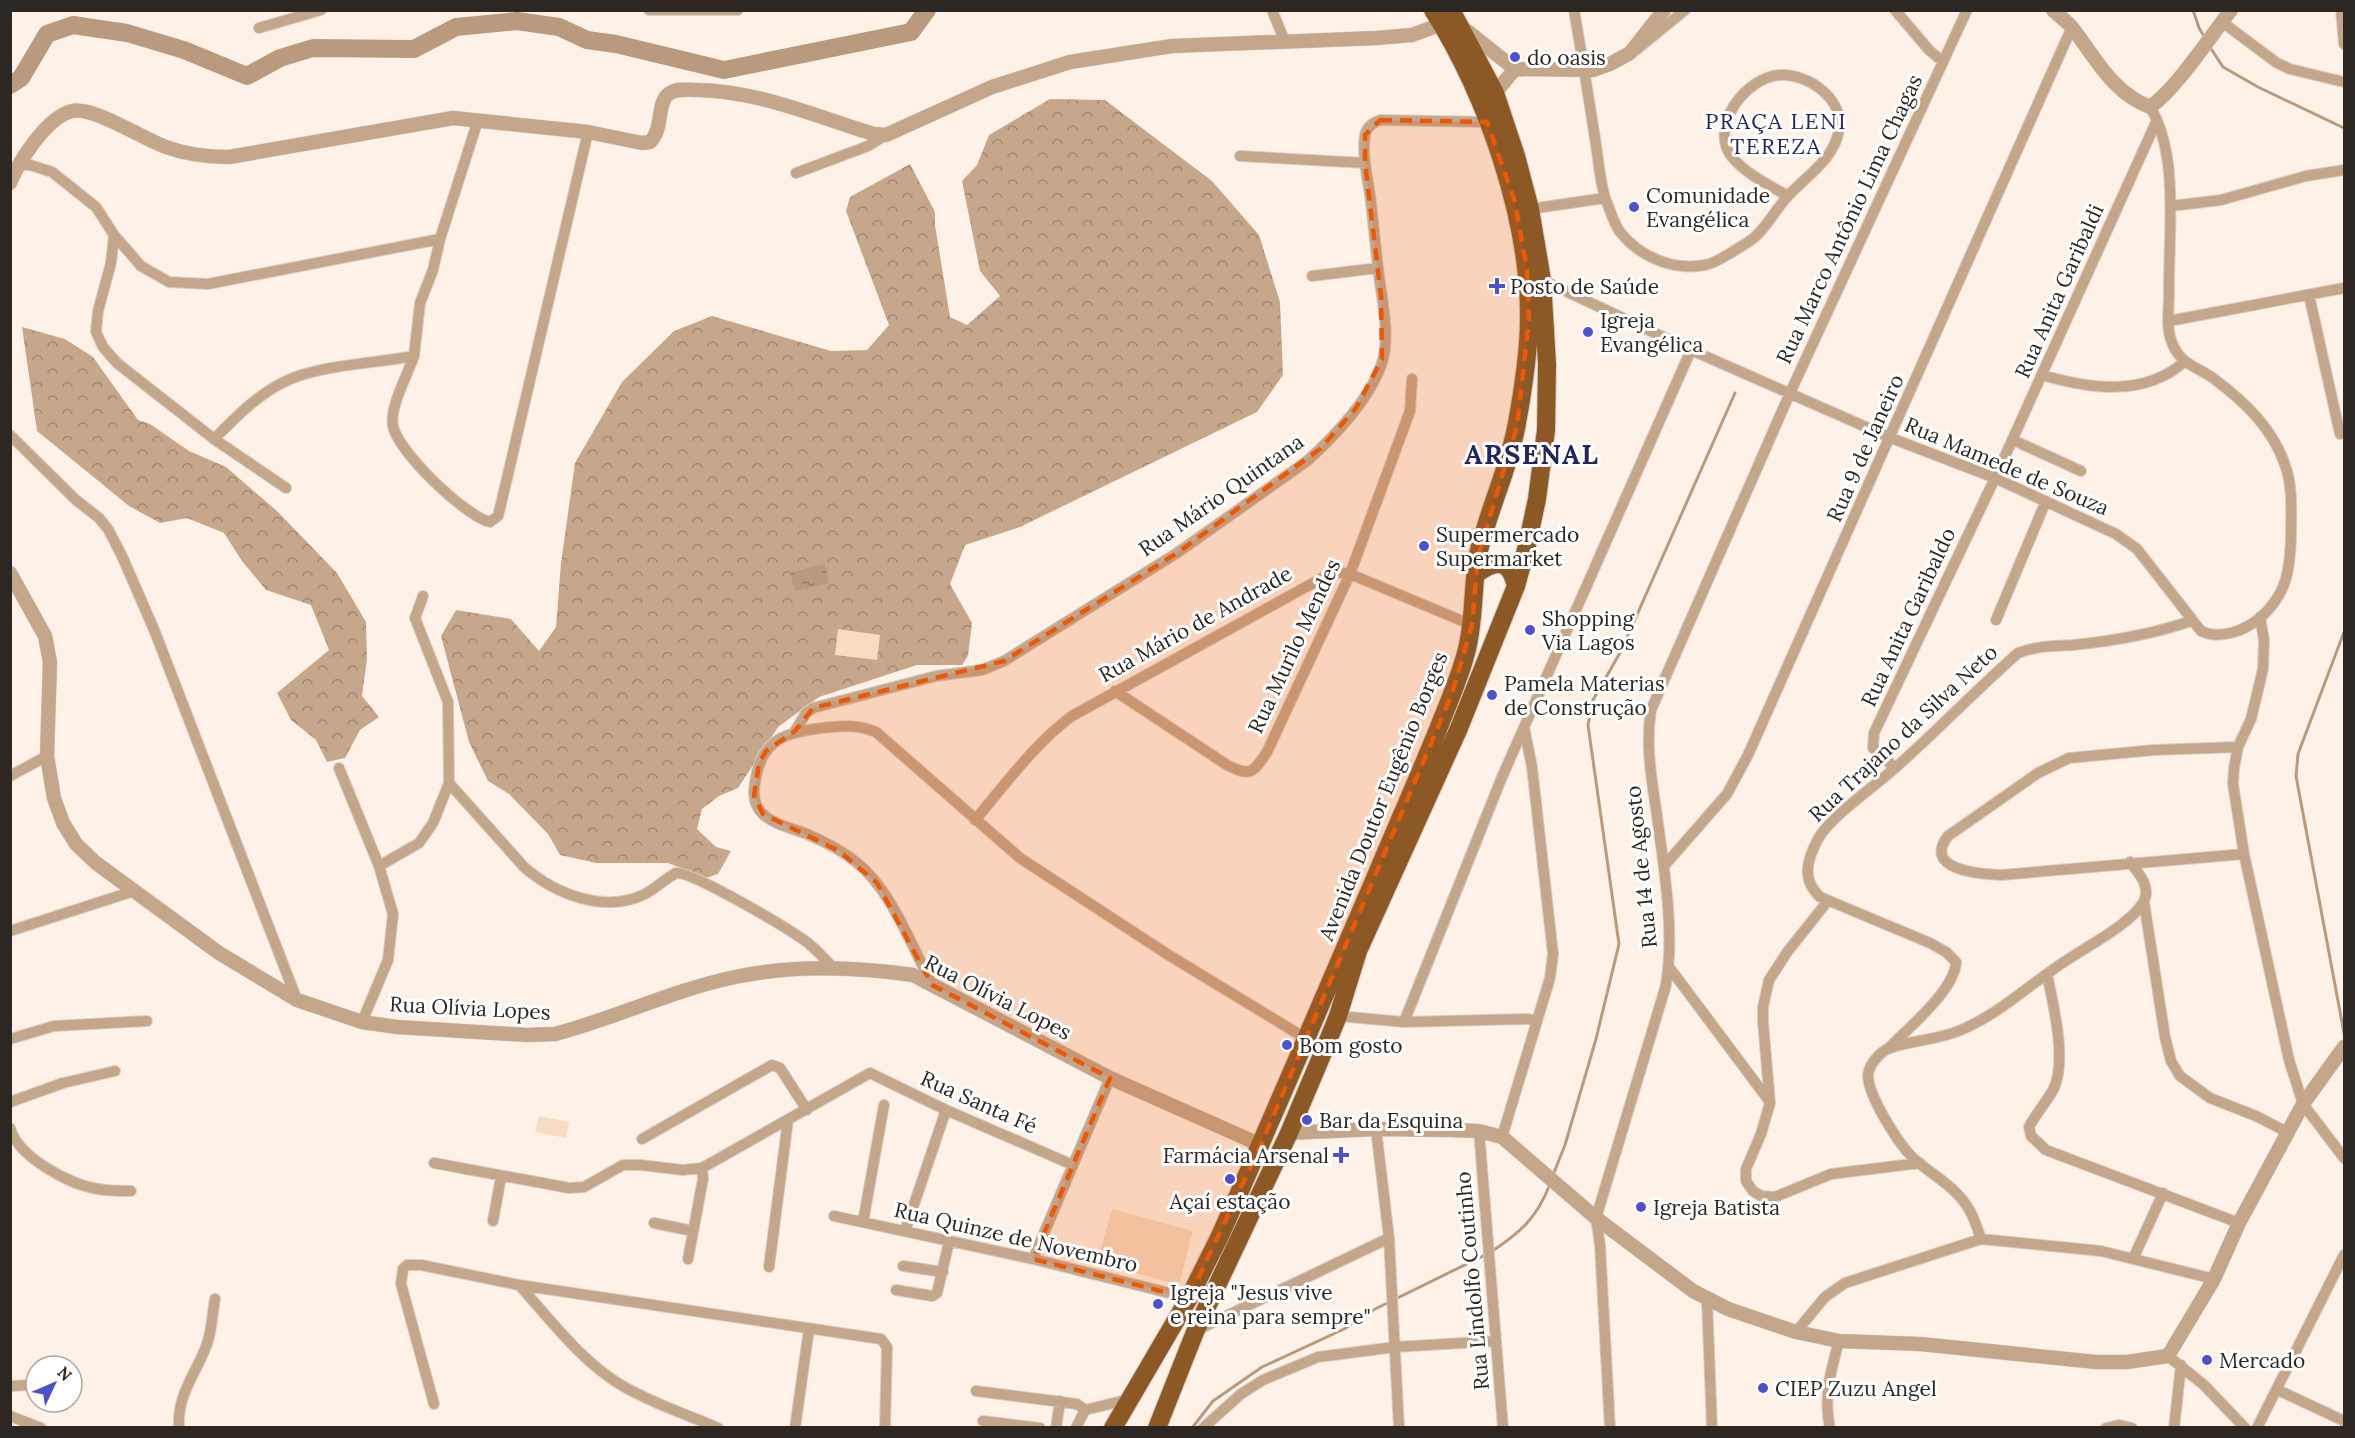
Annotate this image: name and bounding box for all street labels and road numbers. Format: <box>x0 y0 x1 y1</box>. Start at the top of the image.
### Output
street label: Rua Marco Antônio Lima Chagas <box>1770 70 1928 368</box>
street label: Rua Anita Garibaldi <box>2008 200 2110 382</box>
street label: Rua 9 de Janeiro <box>1820 370 1910 526</box>
street label: Rua Mamede de Souza <box>1901 411 2113 521</box>
street label: Rua Mário Quintana <box>1133 428 1309 562</box>
street label: Rua Anita Garibaldo <box>1855 523 1961 711</box>
street label: Rua Murilo Mendes <box>1242 554 1346 738</box>
street label: Rua Mário de Andrade <box>1094 560 1296 688</box>
street label: Rua Trajano da Silva Neto <box>1803 638 2003 828</box>
street label: Avenida Doutor Eugênio Borges <box>1312 648 1453 945</box>
street label: Rua 14 de Agosto <box>1619 784 1663 950</box>
street label: Rua Olívia Lopes <box>920 948 1076 1046</box>
street label: Rua Olívia Lopes <box>389 990 551 1026</box>
street label: Rua Santa Fé <box>917 1064 1041 1140</box>
street label: Rua Lindolfo Coutinho <box>1449 1171 1495 1391</box>
street label: Rua Quinze de Novembro <box>892 1196 1140 1278</box>

